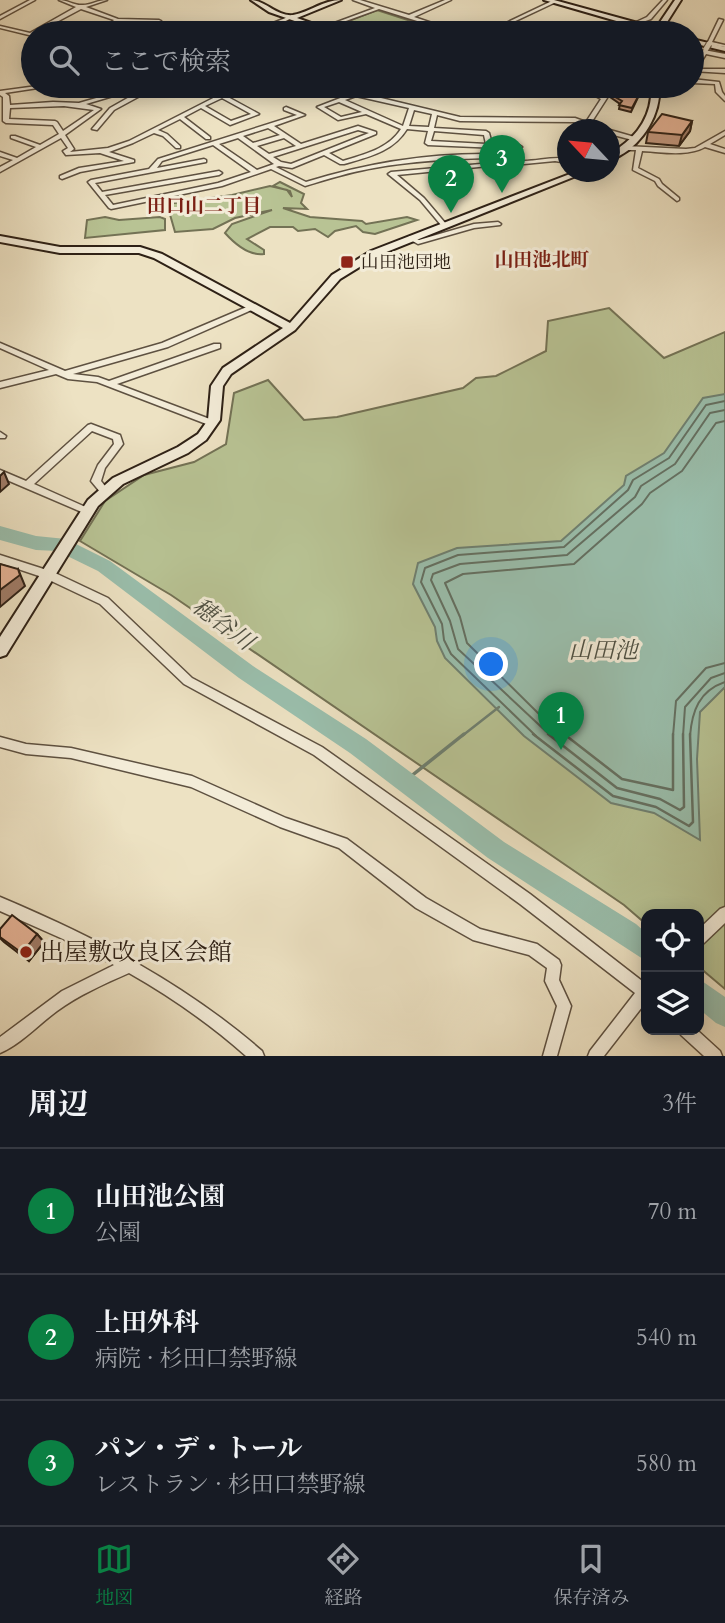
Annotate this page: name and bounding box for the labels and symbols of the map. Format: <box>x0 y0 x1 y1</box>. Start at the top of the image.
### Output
north arrow <box>557 119 620 182</box>
pin: 3 <box>479 135 525 193</box>
pin: 2 <box>428 155 474 213</box>
district label: 田口山二丁目 <box>147 193 261 219</box>
district label: 山田池北町 <box>494 247 590 273</box>
place label: 山田池団地 <box>361 250 451 275</box>
marker: 山田池団地 <box>339 254 355 270</box>
water label: 穂谷川 <box>186 591 262 659</box>
water label: 山田池 <box>569 635 641 666</box>
your location <box>474 647 508 681</box>
pin: 1 <box>538 692 584 750</box>
place label: 出屋敷改良区会館 <box>40 936 232 969</box>
marker: 出屋敷改良区会館 <box>18 944 34 960</box>

